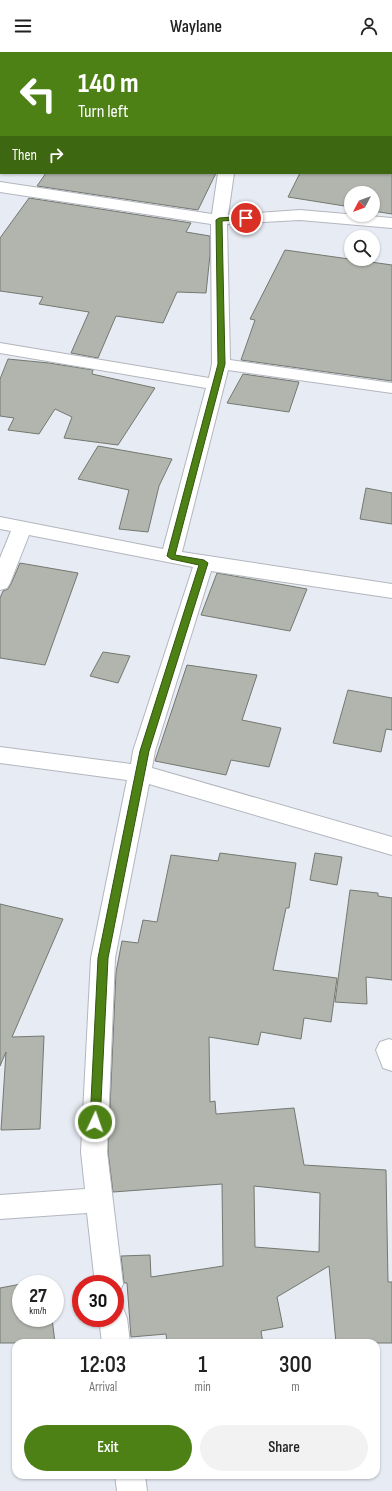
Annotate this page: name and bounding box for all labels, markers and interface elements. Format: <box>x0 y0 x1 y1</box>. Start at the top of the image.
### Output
icon: menu <box>12 15 34 37</box>
icon: person <box>358 15 380 37</box>
text: Waylane <box>170 16 222 37</box>
text: 140 m <box>78 67 139 100</box>
icon: left <box>12 68 64 120</box>
text: Turn left <box>78 101 129 122</box>
icon: right <box>45 144 67 166</box>
text: Then <box>12 146 37 165</box>
north arrow <box>344 186 380 222</box>
map controls <box>344 186 380 266</box>
pin <box>229 201 263 235</box>
icon: arrive <box>235 207 257 229</box>
button: search <box>344 230 380 266</box>
position arrow <box>74 1101 116 1143</box>
speed limit sign: 30 <box>72 1275 124 1327</box>
text: 27 <box>29 1284 47 1308</box>
text: km/h <box>29 1305 47 1317</box>
text: 12:03 <box>80 1350 126 1379</box>
text: 1 <box>198 1350 207 1379</box>
text: 300 <box>279 1350 312 1379</box>
text: Arrival <box>89 1379 117 1395</box>
text: min <box>195 1379 211 1395</box>
text: m <box>291 1379 300 1395</box>
button: Exit <box>24 1425 192 1471</box>
button: Share <box>200 1425 368 1471</box>

